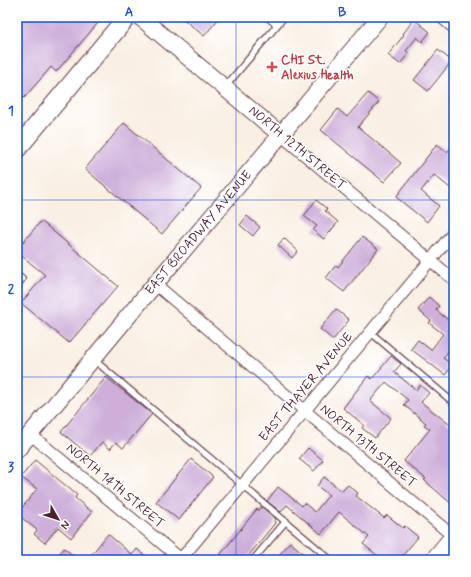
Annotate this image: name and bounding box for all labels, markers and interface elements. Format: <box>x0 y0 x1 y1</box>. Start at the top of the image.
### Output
text: A <box>125 4 133 21</box>
text: B <box>338 4 347 21</box>
place label: CHI St. Alexius Health <box>281 52 354 84</box>
marker: CHI St. Alexius Health <box>266 61 278 73</box>
street label: NORTH 12TH STREET <box>245 102 349 194</box>
text: 1 <box>8 103 14 120</box>
street label: EAST BROADWAY AVENUE <box>141 167 256 298</box>
text: 2 <box>8 281 15 298</box>
street label: EAST THAYER AVENUE <box>255 328 357 445</box>
street label: NORTH 13TH STREET <box>316 401 420 491</box>
street label: NORTH 14TH STREET <box>62 440 168 532</box>
text: 3 <box>8 459 14 476</box>
north arrow <box>38 499 78 539</box>

